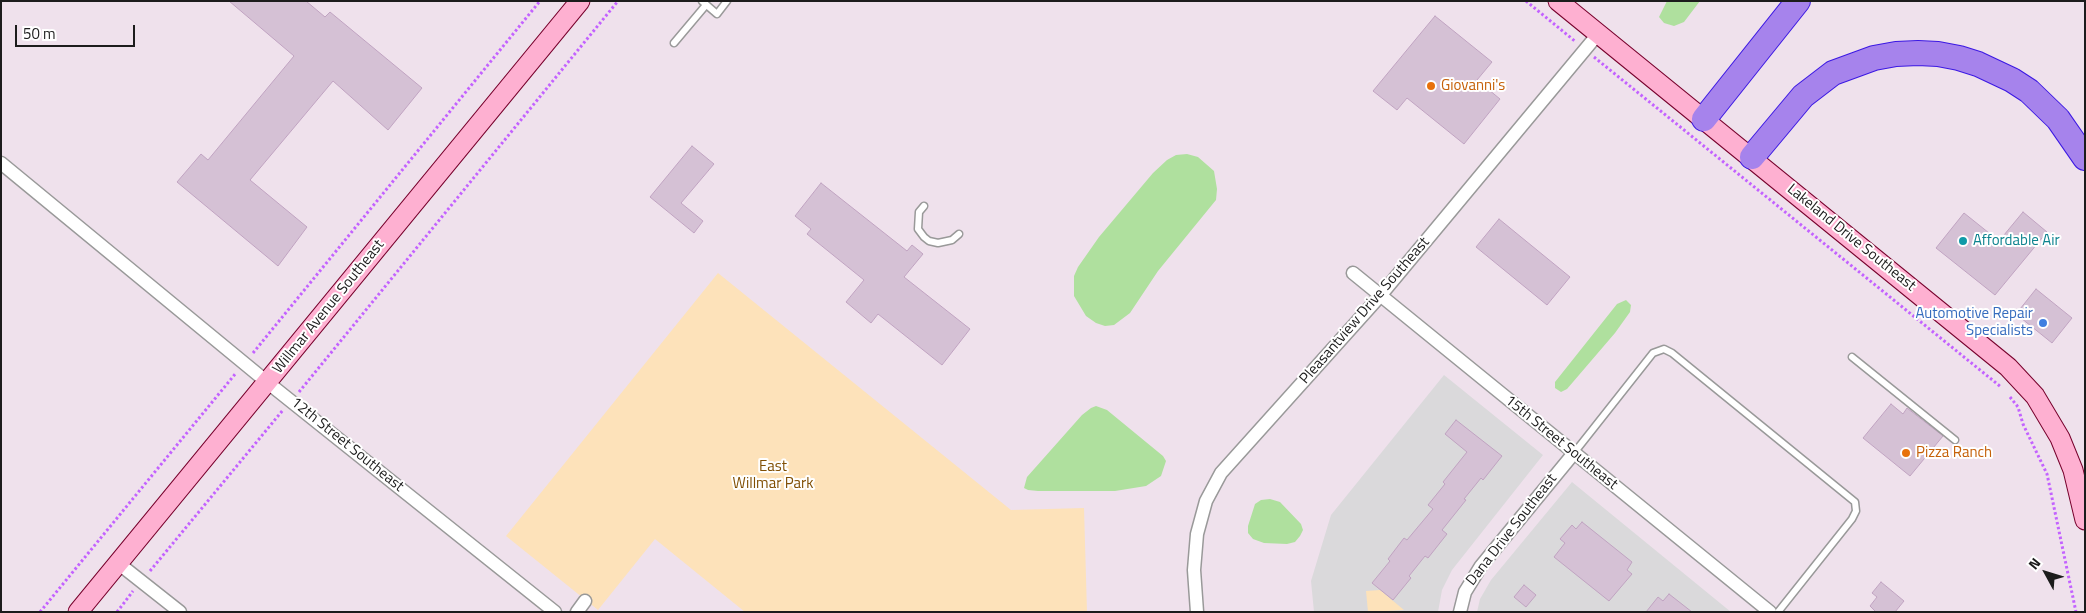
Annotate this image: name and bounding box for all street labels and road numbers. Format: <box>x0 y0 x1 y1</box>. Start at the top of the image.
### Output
street label: Lakeland Drive Southeast <box>1783 181 1919 295</box>
street label: Pleasantview Drive Southeast <box>1296 234 1434 388</box>
street label: Willmar Avenue Southeast <box>269 236 389 378</box>
street label: 15th Street Southeast <box>1501 392 1621 494</box>
street label: 12th Street Southeast <box>287 394 407 496</box>
street label: Dana Drive Southeast <box>1463 471 1561 589</box>

